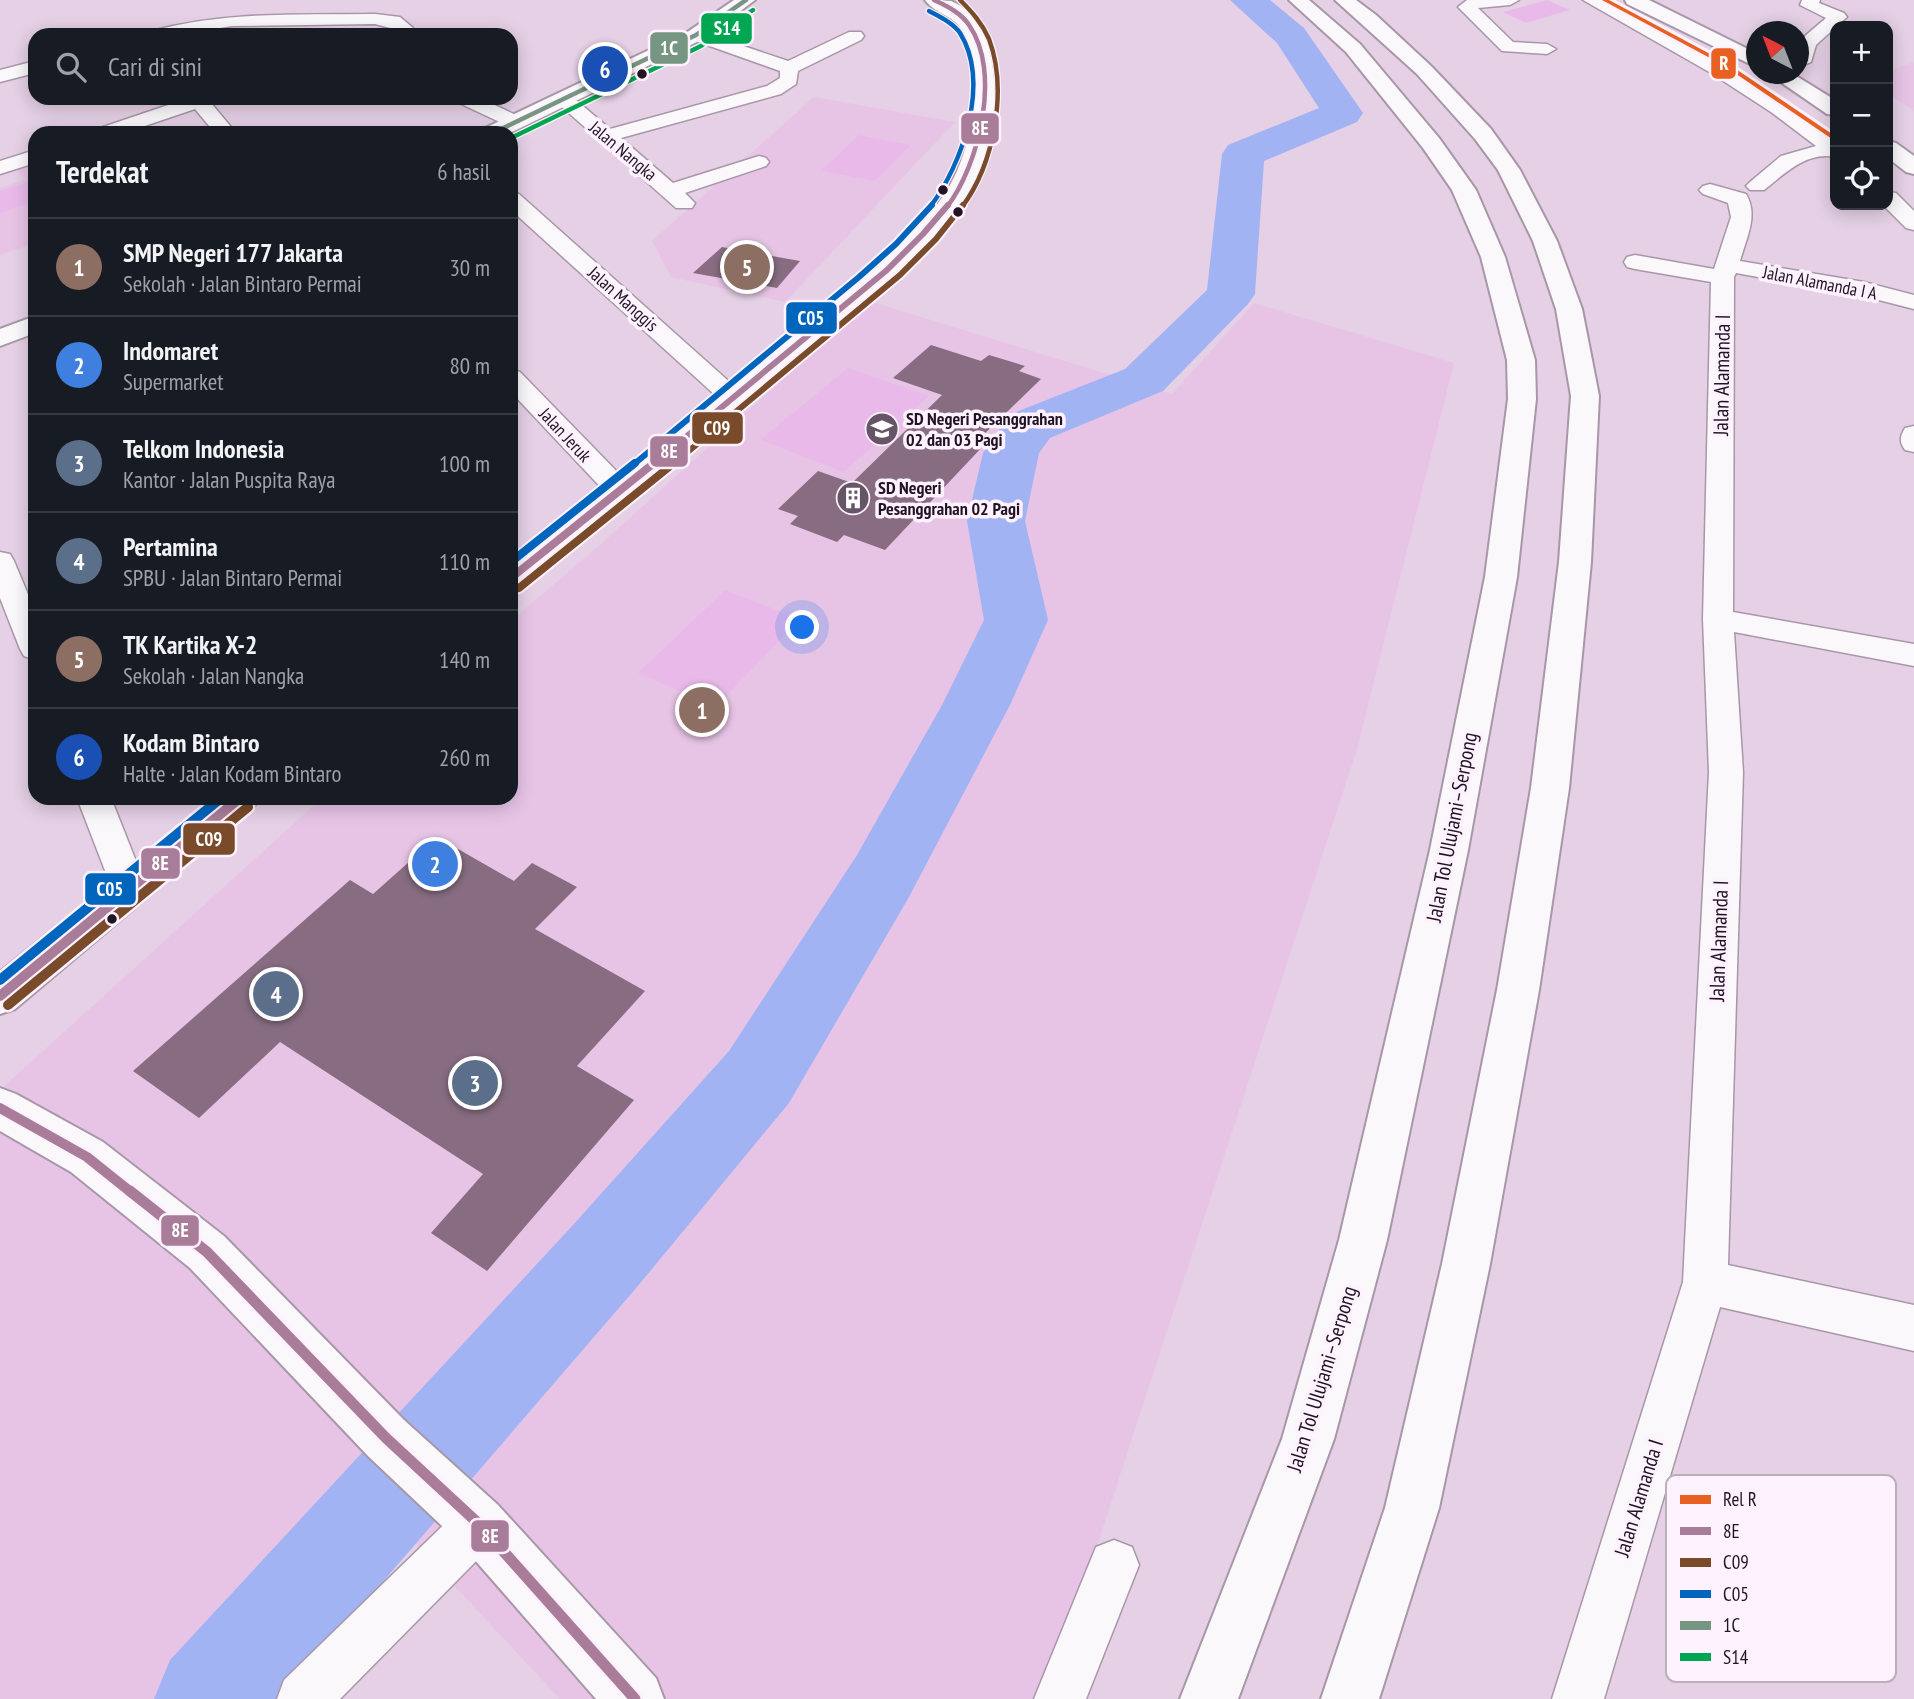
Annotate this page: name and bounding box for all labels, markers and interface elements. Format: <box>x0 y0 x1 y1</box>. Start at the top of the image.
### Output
line badge: S14 <box>700 12 753 45</box>
text: S14 <box>714 16 740 40</box>
north arrow <box>1746 21 1809 84</box>
map controls <box>1830 21 1893 210</box>
button: + <box>1830 21 1893 84</box>
search box <box>28 28 518 105</box>
line badge: 1C <box>649 31 689 65</box>
text: 1C <box>660 36 678 60</box>
pin: 6 <box>582 43 628 95</box>
line badge: R <box>1710 47 1737 80</box>
icon: search <box>52 48 90 86</box>
text: Cari di sini <box>108 50 202 83</box>
text: R <box>1719 51 1729 75</box>
unlabelled marker <box>635 67 649 81</box>
button: − <box>1830 84 1893 147</box>
line badge: 8E <box>960 112 1000 145</box>
street label: Jalan Nangka <box>584 115 662 186</box>
text: 8E <box>971 116 989 140</box>
button: locate <box>1830 147 1893 210</box>
text: Terdekat <box>56 152 148 191</box>
text: 6 hasil <box>437 157 490 186</box>
unlabelled marker <box>936 183 950 197</box>
unlabelled marker <box>951 205 965 219</box>
text: SMP Negeri 177 Jakarta <box>123 236 343 269</box>
pin: 5 <box>724 241 770 293</box>
text: 1 <box>74 253 85 282</box>
text: 30 m <box>449 253 490 282</box>
street label: Jalan Manggis <box>583 260 663 336</box>
street label: Jalan Alamanda I A <box>1760 260 1880 305</box>
text: Sekolah · Jalan Bintaro Permai <box>123 269 362 298</box>
line badge: C05 <box>785 301 838 335</box>
text: C05 <box>798 306 824 330</box>
street label: Jalan Alamanda I <box>1707 314 1736 437</box>
text: Indomaret <box>123 334 218 367</box>
text: 2 <box>74 351 85 380</box>
text: 80 m <box>449 351 490 380</box>
text: Supermarket <box>123 367 224 396</box>
street label: Jalan Jeruk <box>534 402 596 467</box>
place label: SD Negeri Pesanggrahan 02 dan 03 Pagi <box>906 407 1063 451</box>
school or university icon: SD Negeri Pesanggrahan 02 dan 03 Pagi <box>863 410 901 448</box>
line badge: C09 <box>691 411 744 445</box>
text: C09 <box>704 416 730 440</box>
text: Telkom Indonesia <box>123 432 284 465</box>
line badge: 8E <box>649 435 689 468</box>
text: 8E <box>660 439 678 463</box>
text: 3 <box>74 449 85 478</box>
text: 100 m <box>439 449 490 478</box>
text: Kantor · Jalan Puspita Raya <box>123 465 335 494</box>
place label: SD Negeri Pesanggrahan 02 Pagi <box>878 476 1020 520</box>
building icon: SD Negeri Pesanggrahan 02 Pagi <box>834 479 872 517</box>
text: Pertamina <box>123 530 218 563</box>
text: 4 <box>74 547 85 576</box>
text: 110 m <box>439 547 490 576</box>
text: SPBU · Jalan Bintaro Permai <box>123 563 342 592</box>
your location <box>785 610 819 644</box>
text: TK Kartika X-2 <box>123 628 257 661</box>
text: 5 <box>74 645 85 674</box>
text: 140 m <box>439 645 490 674</box>
text: Sekolah · Jalan Nangka <box>123 661 304 690</box>
pin: 1 <box>679 684 725 736</box>
text: Kodam Bintaro <box>123 726 260 759</box>
street label: Jalan Tol Ulujami–Serpong <box>1420 730 1483 925</box>
text: 6 <box>74 743 85 772</box>
text: 260 m <box>439 743 490 772</box>
text: Halte · Jalan Kodam Bintaro <box>123 759 342 788</box>
line badge: C09 <box>182 822 236 856</box>
text: C09 <box>196 827 222 851</box>
pin: 2 <box>412 838 458 890</box>
line badge: 8E <box>140 847 181 880</box>
text: 8E <box>151 851 169 875</box>
line badge: C05 <box>84 872 137 906</box>
text: C05 <box>97 877 123 901</box>
street label: Jalan Alamanda I <box>1703 880 1734 1003</box>
unlabelled marker <box>105 912 119 926</box>
pin: 4 <box>253 968 299 1020</box>
pin: 3 <box>452 1057 498 1109</box>
line badge: 8E <box>160 1214 200 1247</box>
text: 8E <box>171 1218 189 1242</box>
street label: Jalan Tol Ulujami–Serpong <box>1280 1283 1363 1476</box>
street label: Jalan Alamanda I <box>1608 1436 1669 1561</box>
legend <box>1666 1475 1896 1682</box>
text: Rel R <box>1723 1487 1757 1511</box>
line badge: 8E <box>470 1519 510 1553</box>
text: 8E <box>1723 1519 1740 1543</box>
text: 8E <box>481 1524 499 1548</box>
text: C09 <box>1723 1550 1749 1574</box>
text: C05 <box>1723 1582 1749 1606</box>
text: 1C <box>1723 1613 1741 1637</box>
text: S14 <box>1723 1645 1749 1669</box>

